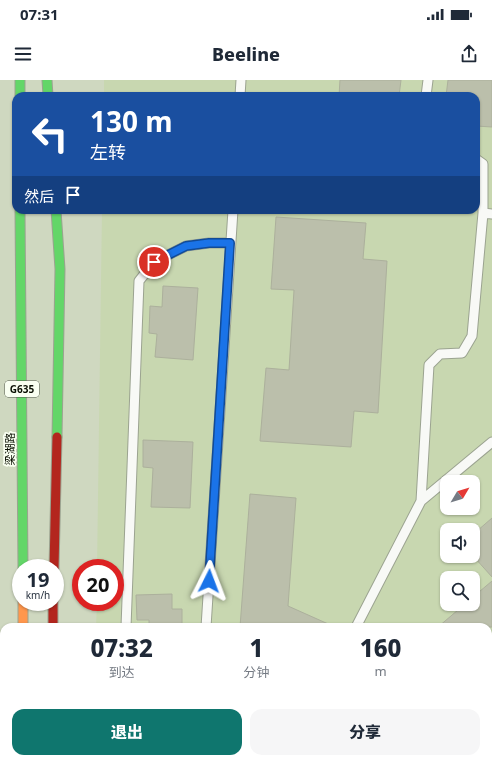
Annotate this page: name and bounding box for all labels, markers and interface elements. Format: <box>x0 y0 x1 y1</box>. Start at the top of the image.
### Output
text: 07:31 <box>20 4 59 24</box>
text: Beeline <box>212 42 280 66</box>
icon: menu <box>12 43 34 65</box>
icon: share <box>458 43 480 65</box>
text: 130 m <box>90 102 173 140</box>
icon: left <box>24 108 76 160</box>
text: 左转 <box>90 140 126 164</box>
icon: arrive <box>62 184 84 206</box>
text: 然后 <box>24 186 54 206</box>
pin <box>137 245 171 279</box>
icon: arrive <box>143 251 165 273</box>
road number: G635 <box>5 381 39 397</box>
street label: 梁湖路 <box>2 433 17 466</box>
north arrow <box>440 475 480 515</box>
map controls <box>440 475 480 611</box>
button: sound <box>440 523 480 563</box>
speed limit sign: 20 <box>72 559 124 611</box>
position arrow <box>188 560 230 602</box>
text: 19 <box>27 566 49 593</box>
button: search <box>440 571 480 611</box>
text: km/h <box>26 588 50 602</box>
text: 07:32 <box>91 631 153 664</box>
text: 1 <box>249 631 263 664</box>
text: 160 <box>360 631 401 664</box>
text: m <box>375 662 387 680</box>
text: 到达 <box>109 663 135 681</box>
text: 分钟 <box>243 663 269 681</box>
button: 退出 <box>12 709 242 755</box>
button: 分享 <box>250 709 480 755</box>

